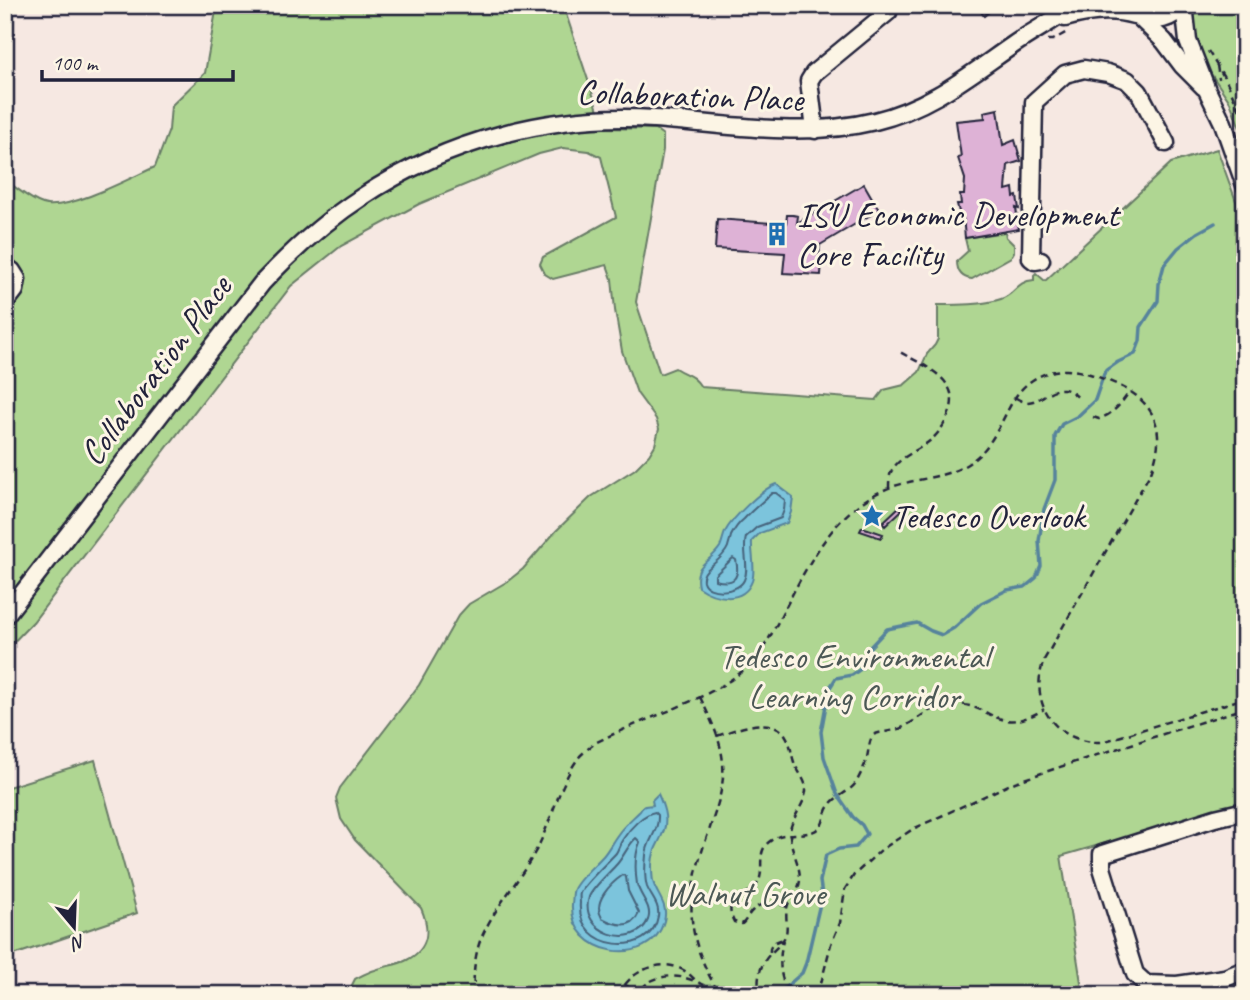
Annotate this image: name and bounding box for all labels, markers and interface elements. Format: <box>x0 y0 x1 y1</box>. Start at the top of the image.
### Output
scale bar <box>42 38 233 82</box>
text: 100 m <box>52 50 99 76</box>
street label: Collaboration Place <box>576 69 806 122</box>
place label: ISU Economic Development Core Facility <box>797 192 1122 277</box>
building icon: ISU Economic Development Core Facility <box>763 220 791 248</box>
street label: Collaboration Place <box>69 264 243 474</box>
place label: Tedesco Overlook <box>892 494 1088 539</box>
place icon: Tedesco Overlook <box>858 502 886 530</box>
park label: Tedesco Environmental Learning Corridor <box>719 634 995 719</box>
park label: Walnut Grove <box>665 871 828 916</box>
north arrow <box>38 892 108 962</box>
text: N <box>67 929 89 956</box>

